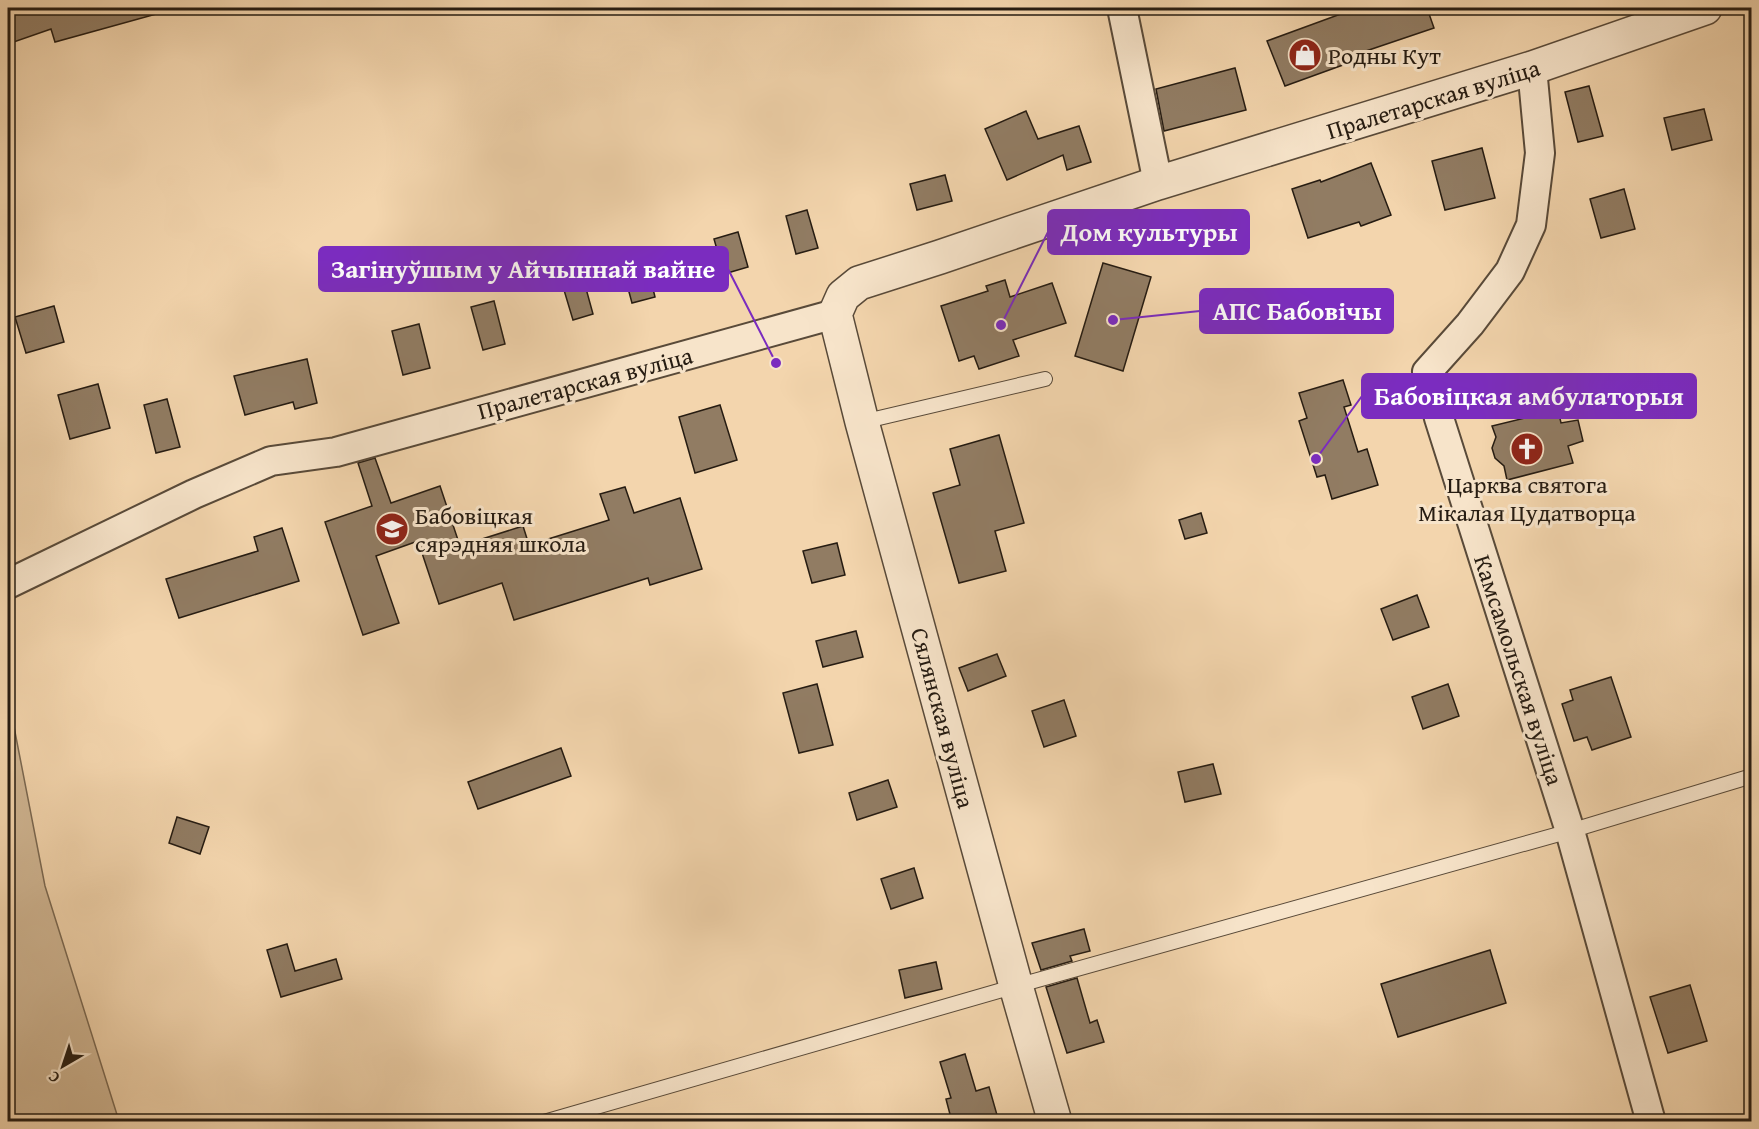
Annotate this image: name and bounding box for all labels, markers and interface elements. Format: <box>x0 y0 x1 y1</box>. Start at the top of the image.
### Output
shop icon: Родны Кут <box>1287 37 1323 73</box>
place label: Родны Кут <box>1328 38 1441 73</box>
street label: Пралетарская вуліца <box>1322 50 1544 148</box>
callout: Дом культуры <box>1048 210 1249 254</box>
text: Дом культуры <box>1059 212 1238 251</box>
callout: Загінуўшым у Айчыннай вайне <box>319 247 728 291</box>
text: Загінуўшым у Айчыннай вайне <box>331 249 716 288</box>
callout: АПС Бабовічы <box>1200 289 1393 333</box>
text: АПС Бабовічы <box>1212 291 1382 330</box>
street label: Пралетарская вуліца <box>474 337 697 429</box>
callout: Бабовіцкая амбулаторыя <box>1362 374 1696 418</box>
text: Бабовіцкая амбулаторыя <box>1374 376 1684 415</box>
church icon: Царква святога Мікалая Цудатворца <box>1509 431 1545 467</box>
place label: Царква святога Мікалая Цудатворца <box>1418 467 1636 530</box>
place label: Бабовіцкая сярэдняя школа <box>415 498 587 561</box>
school or university icon: Бабовіцкая сярэдняя школа <box>374 511 410 547</box>
street label: Камсамольская вуліца <box>1465 550 1573 790</box>
street label: Сялянская вуліца <box>902 624 984 813</box>
north arrow <box>33 1036 93 1096</box>
text: С <box>42 1065 65 1090</box>

